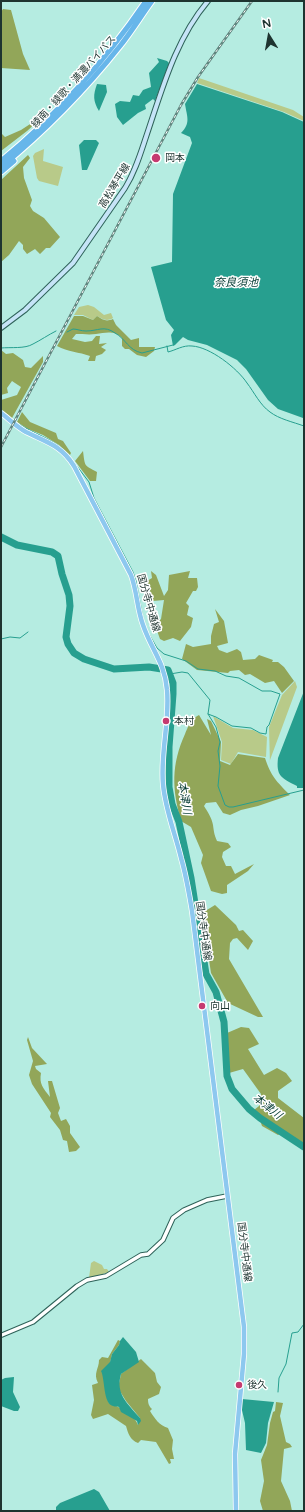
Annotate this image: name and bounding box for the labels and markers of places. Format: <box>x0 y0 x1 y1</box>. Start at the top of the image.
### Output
marker: 岡本 <box>150 152 162 164</box>
place label: 岡本 <box>165 152 185 164</box>
place label: 本村 <box>174 715 194 727</box>
marker: 本村 <box>161 716 171 726</box>
place label: 向山 <box>210 1000 230 1012</box>
marker: 向山 <box>197 1001 207 1011</box>
place label: 後久 <box>247 1379 267 1391</box>
marker: 後久 <box>234 1380 244 1390</box>

